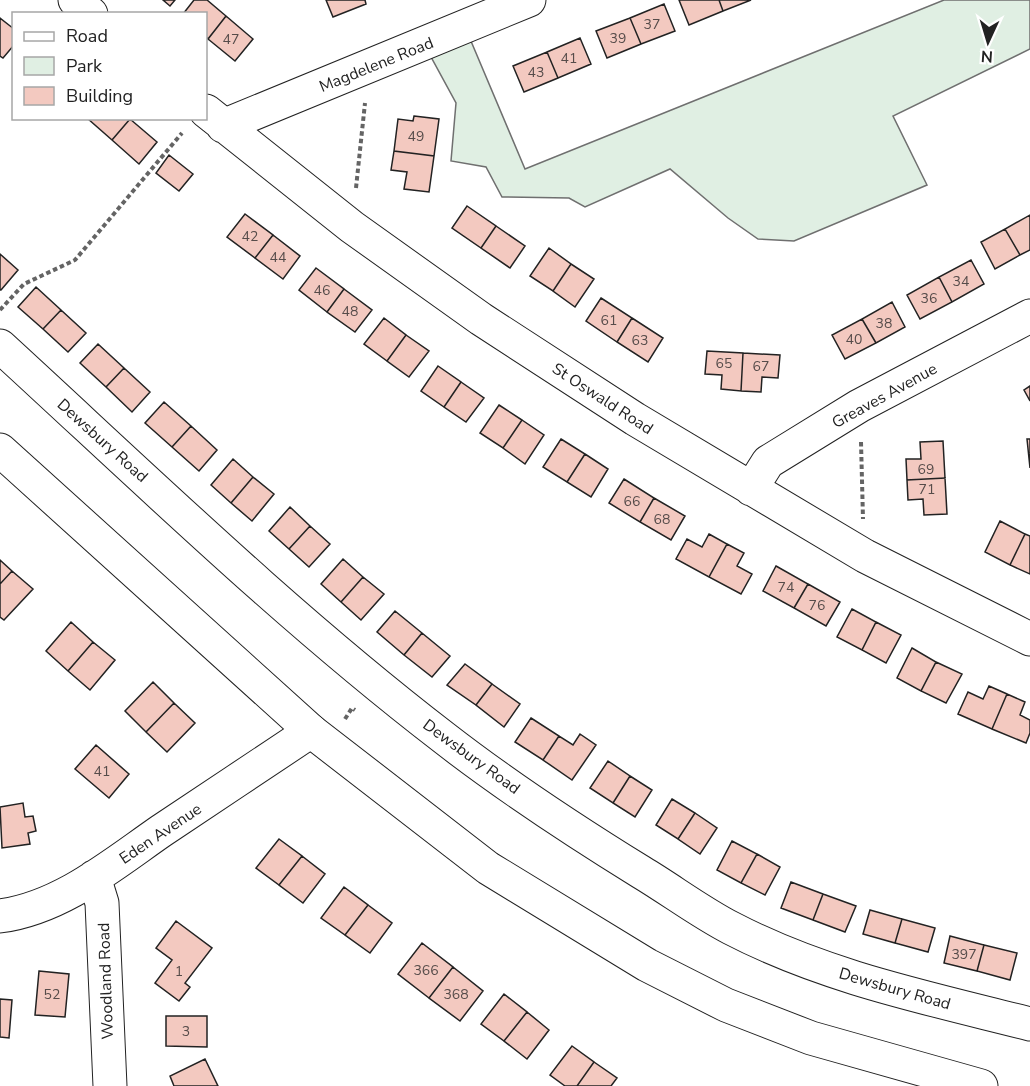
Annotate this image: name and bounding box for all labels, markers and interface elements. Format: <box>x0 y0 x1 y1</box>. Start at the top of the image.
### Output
legend <box>12 12 207 120</box>
north arrow <box>958 12 1018 72</box>
house number: 37 <box>644 15 660 34</box>
text: Road <box>66 24 108 48</box>
house number: 39 <box>610 29 626 48</box>
house number: 47 <box>223 30 239 49</box>
street label: Magdelene Road <box>316 32 437 98</box>
text: N <box>980 45 994 67</box>
house number: 41 <box>561 49 577 68</box>
text: Park <box>66 54 103 78</box>
house number: 43 <box>528 63 544 82</box>
text: Building <box>66 84 133 108</box>
house number: 49 <box>408 127 424 146</box>
house number: 42 <box>242 227 258 246</box>
house number: 44 <box>270 248 286 267</box>
house number: 34 <box>953 272 969 291</box>
house number: 46 <box>314 281 330 300</box>
house number: 36 <box>921 289 937 308</box>
house number: 48 <box>342 302 358 321</box>
house number: 61 <box>601 311 617 330</box>
house number: 38 <box>876 314 892 333</box>
house number: 40 <box>846 330 862 349</box>
house number: 63 <box>632 331 648 350</box>
house number: 65 <box>716 354 732 373</box>
house number: 67 <box>753 357 769 376</box>
street label: St Oswald Road <box>548 358 657 440</box>
street label: Greaves Avenue <box>828 358 941 434</box>
street label: Dewsbury Road <box>52 394 153 488</box>
house number: 69 <box>918 460 934 479</box>
house number: 71 <box>919 480 935 499</box>
house number: 66 <box>624 492 640 511</box>
house number: 68 <box>654 510 670 529</box>
house number: 74 <box>778 578 794 597</box>
house number: 76 <box>809 596 825 615</box>
street label: Dewsbury Road <box>418 714 525 800</box>
house number: 41 <box>94 762 110 781</box>
street label: Eden Avenue <box>115 798 206 869</box>
street label: Woodland Road <box>93 922 119 1040</box>
house number: 397 <box>951 945 977 964</box>
house number: 366 <box>413 961 439 980</box>
house number: 1 <box>175 962 183 981</box>
street label: Dewsbury Road <box>836 962 953 1015</box>
house number: 52 <box>44 985 60 1004</box>
house number: 368 <box>443 985 469 1004</box>
house number: 3 <box>182 1022 190 1041</box>

